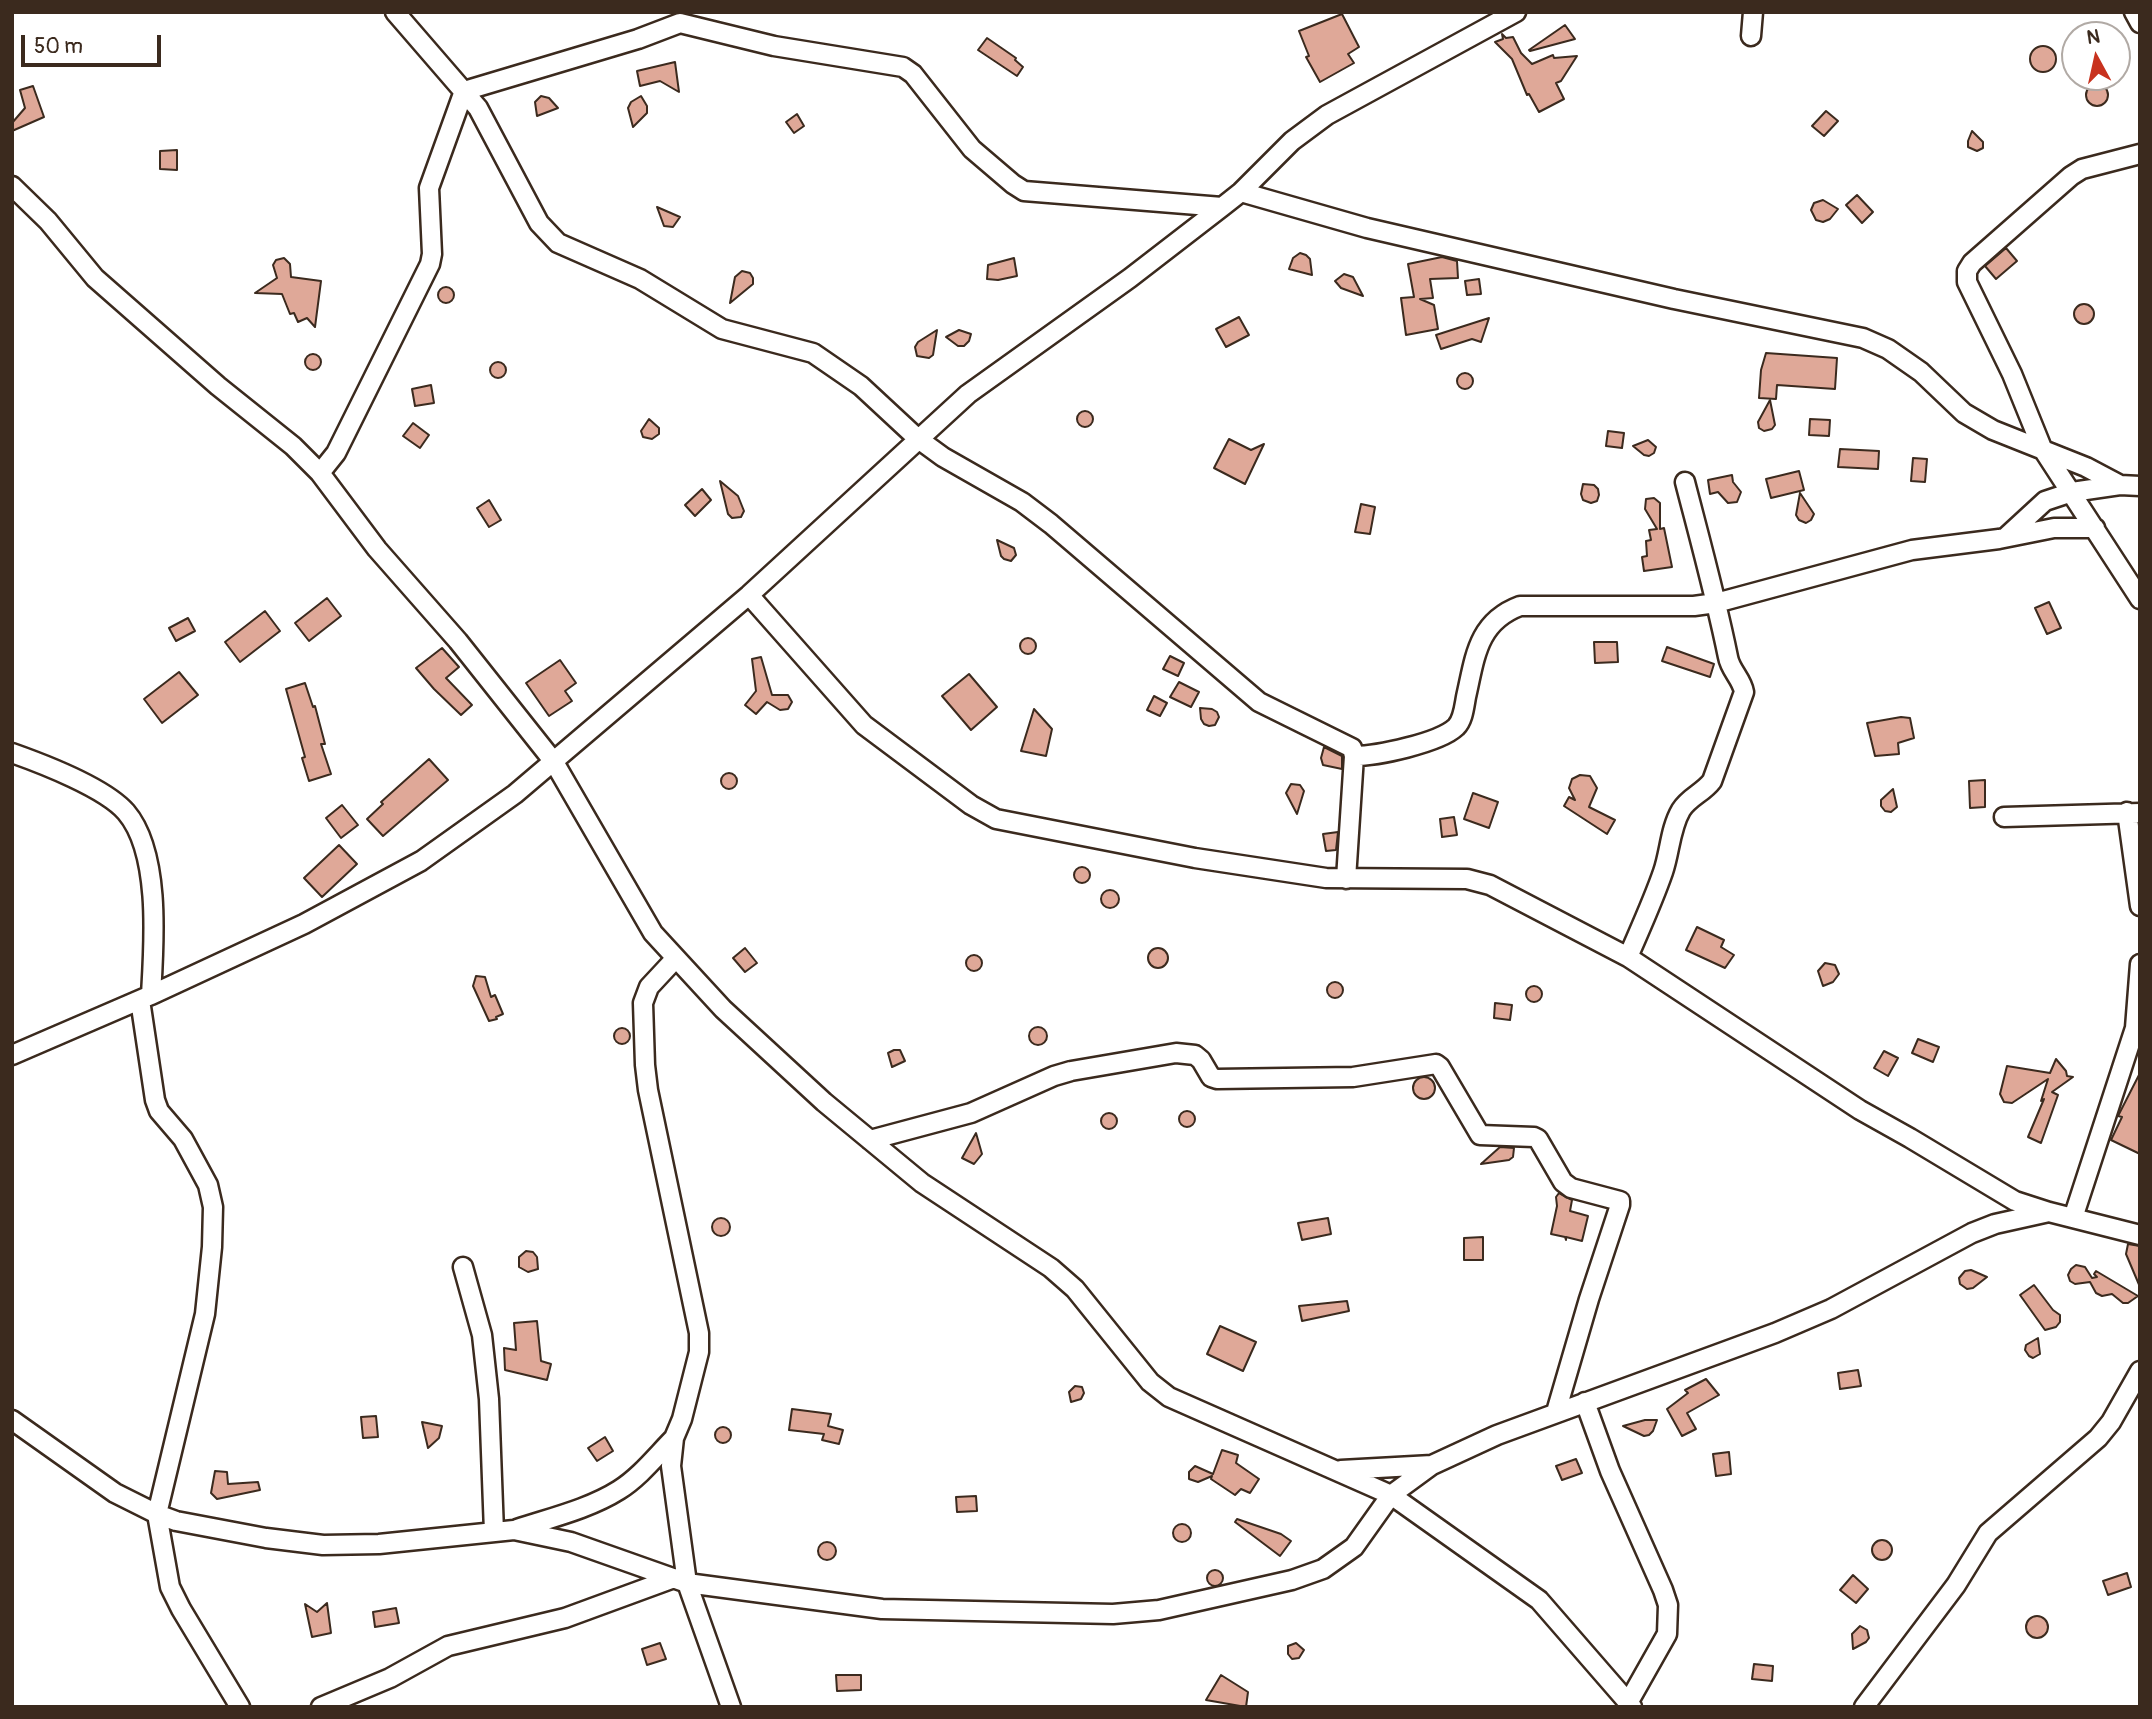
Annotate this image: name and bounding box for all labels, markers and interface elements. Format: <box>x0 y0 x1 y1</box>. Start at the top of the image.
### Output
scale bar <box>24 21 164 65</box>
north arrow <box>2061 21 2131 91</box>
text: N <box>2085 24 2101 50</box>
text: 50 m <box>34 33 83 60</box>

